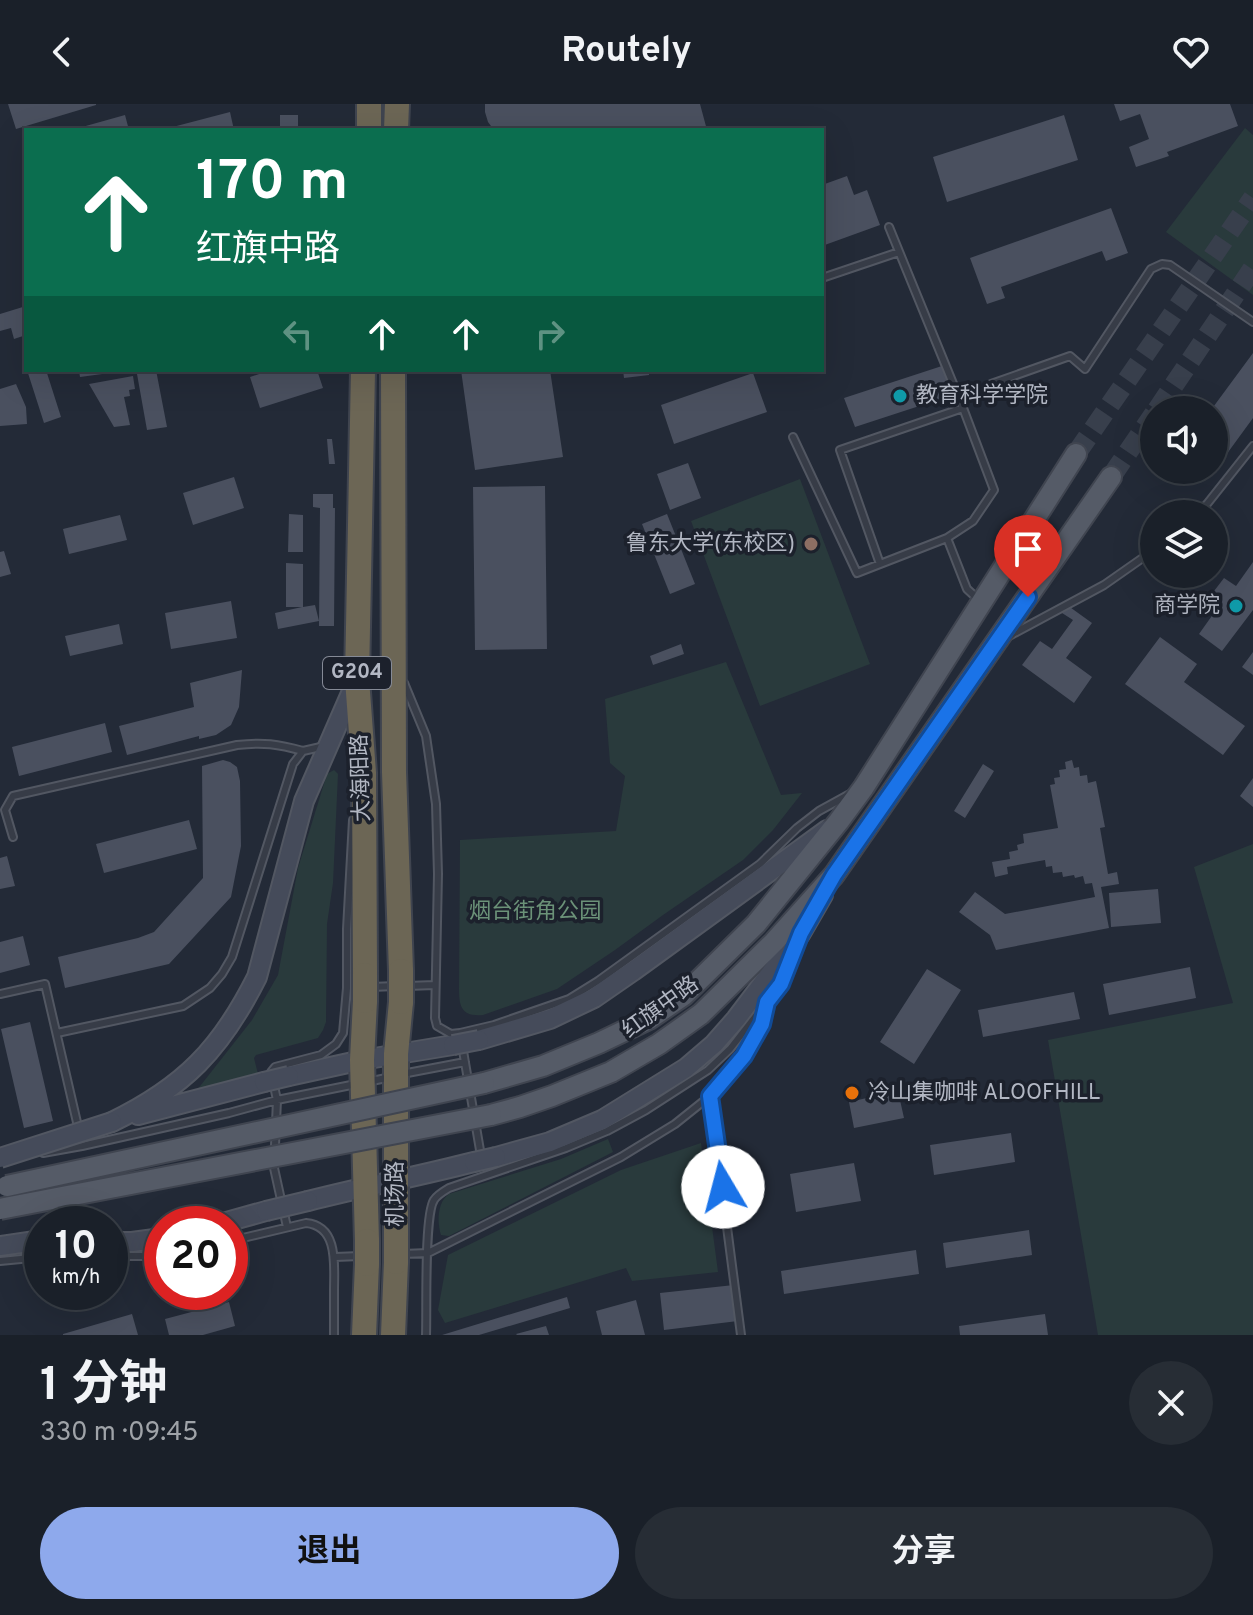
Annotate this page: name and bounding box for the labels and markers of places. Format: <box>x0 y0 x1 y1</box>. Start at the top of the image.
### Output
place label: 教育科学学院 <box>916 383 1048 410</box>
marker: 教育科学学院 <box>891 387 909 405</box>
pin <box>994 515 1062 597</box>
place label: 鲁东大学(东校区) <box>626 531 795 558</box>
marker: 鲁东大学(东校区) <box>802 535 820 553</box>
place label: 商学院 <box>1154 593 1220 620</box>
marker: 商学院 <box>1227 597 1245 615</box>
place label: 冷山集咖啡 ALOOFHILL <box>868 1080 1100 1107</box>
marker: 冷山集咖啡 ALOOFHILL <box>843 1084 861 1102</box>

